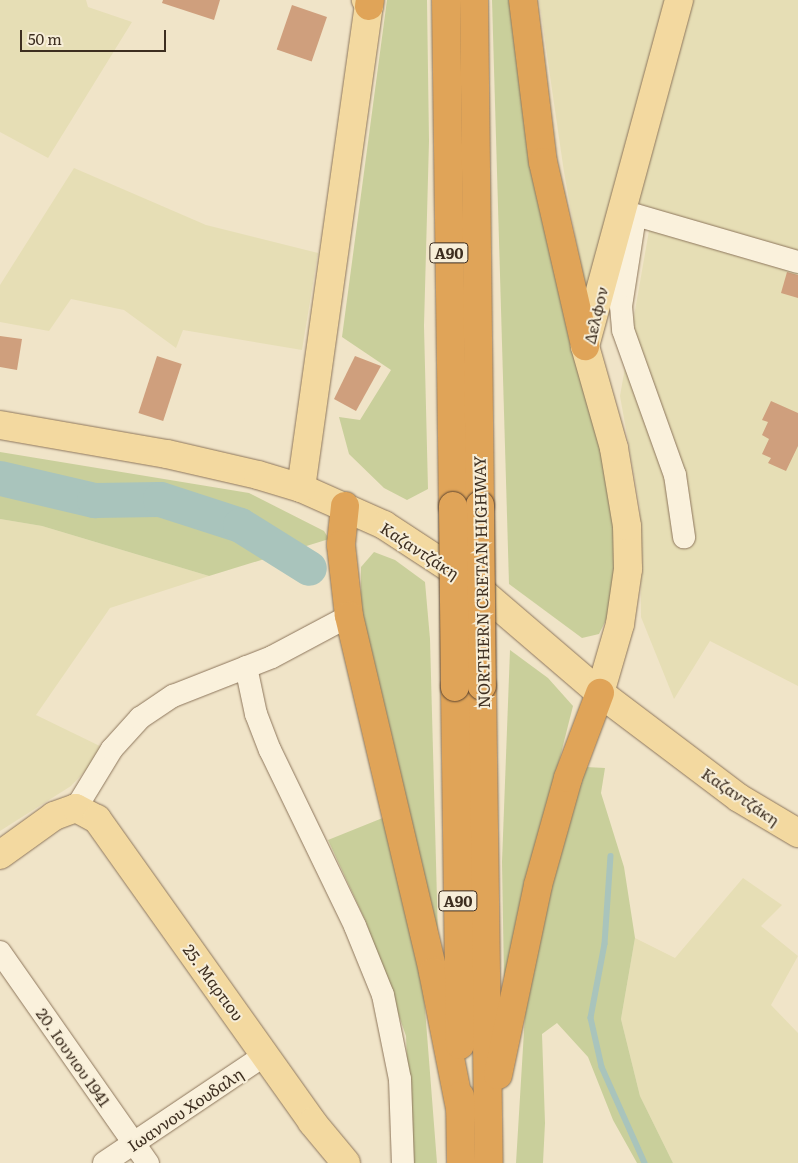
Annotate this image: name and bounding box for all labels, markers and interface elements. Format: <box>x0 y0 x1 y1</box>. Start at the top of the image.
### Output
scale bar <box>22 20 169 52</box>
text: 50 m <box>28 27 62 50</box>
road number: Α90 <box>429 240 469 266</box>
street label: Δελφον <box>579 285 611 345</box>
street label: NORTHERN CRETAN HIGHWAY <box>469 455 493 709</box>
street label: Καζαντζάκη <box>377 518 463 582</box>
street label: Καζαντζάκη <box>698 763 784 829</box>
road number: Α90 <box>438 888 478 914</box>
street label: 25. Μαρτιου <box>180 940 248 1024</box>
street label: 20. Ιουνιου 1941 <box>33 1004 115 1110</box>
street label: Ιωαννου Χουδαλη <box>124 1063 246 1155</box>

